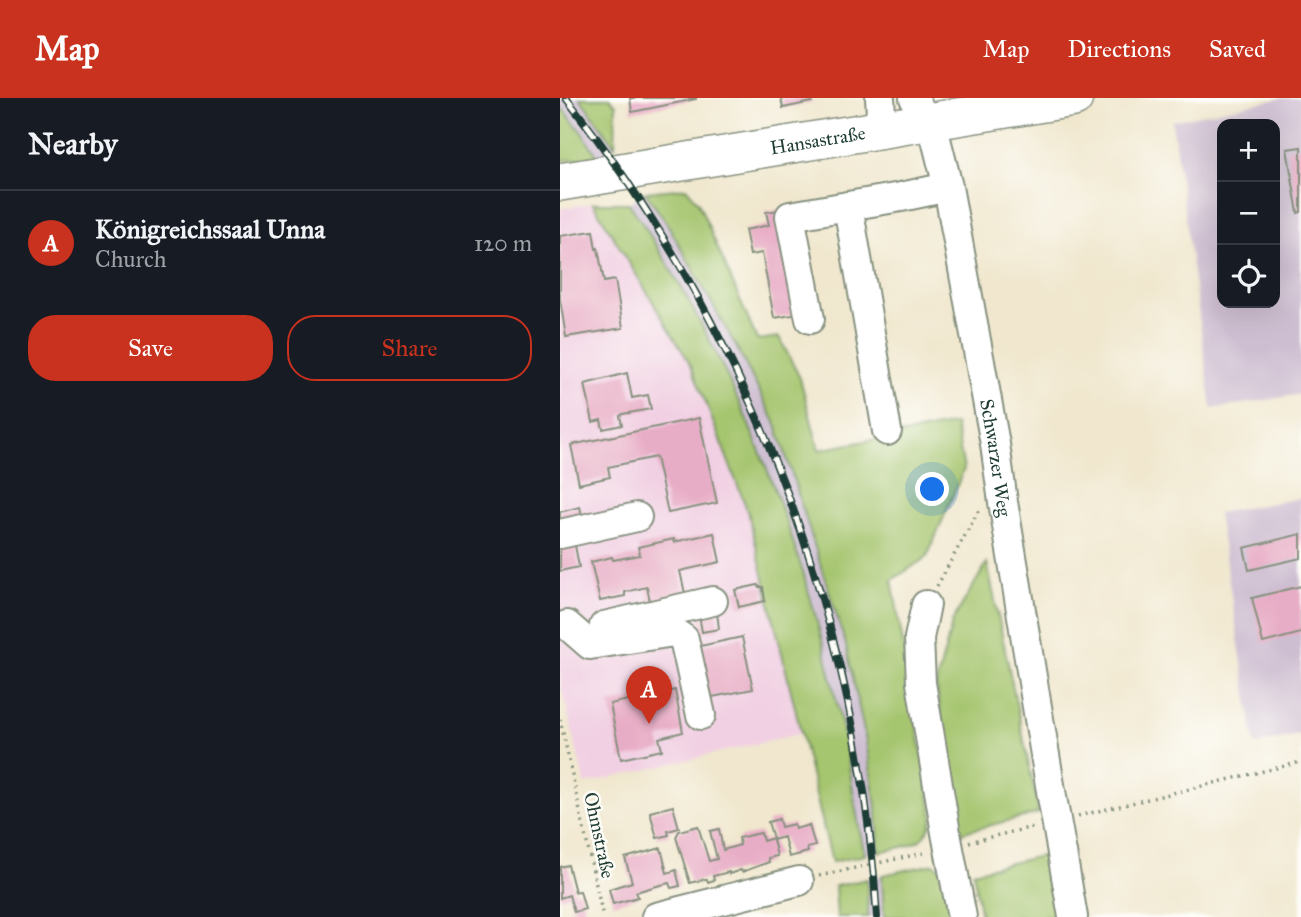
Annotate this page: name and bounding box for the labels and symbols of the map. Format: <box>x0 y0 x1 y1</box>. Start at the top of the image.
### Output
street label: Hansastraße <box>768 121 867 160</box>
street label: Schwarzer Weg <box>975 397 1016 519</box>
your location <box>915 472 949 506</box>
pin: A <box>626 666 672 724</box>
street label: Ohmstraße <box>579 790 620 880</box>

